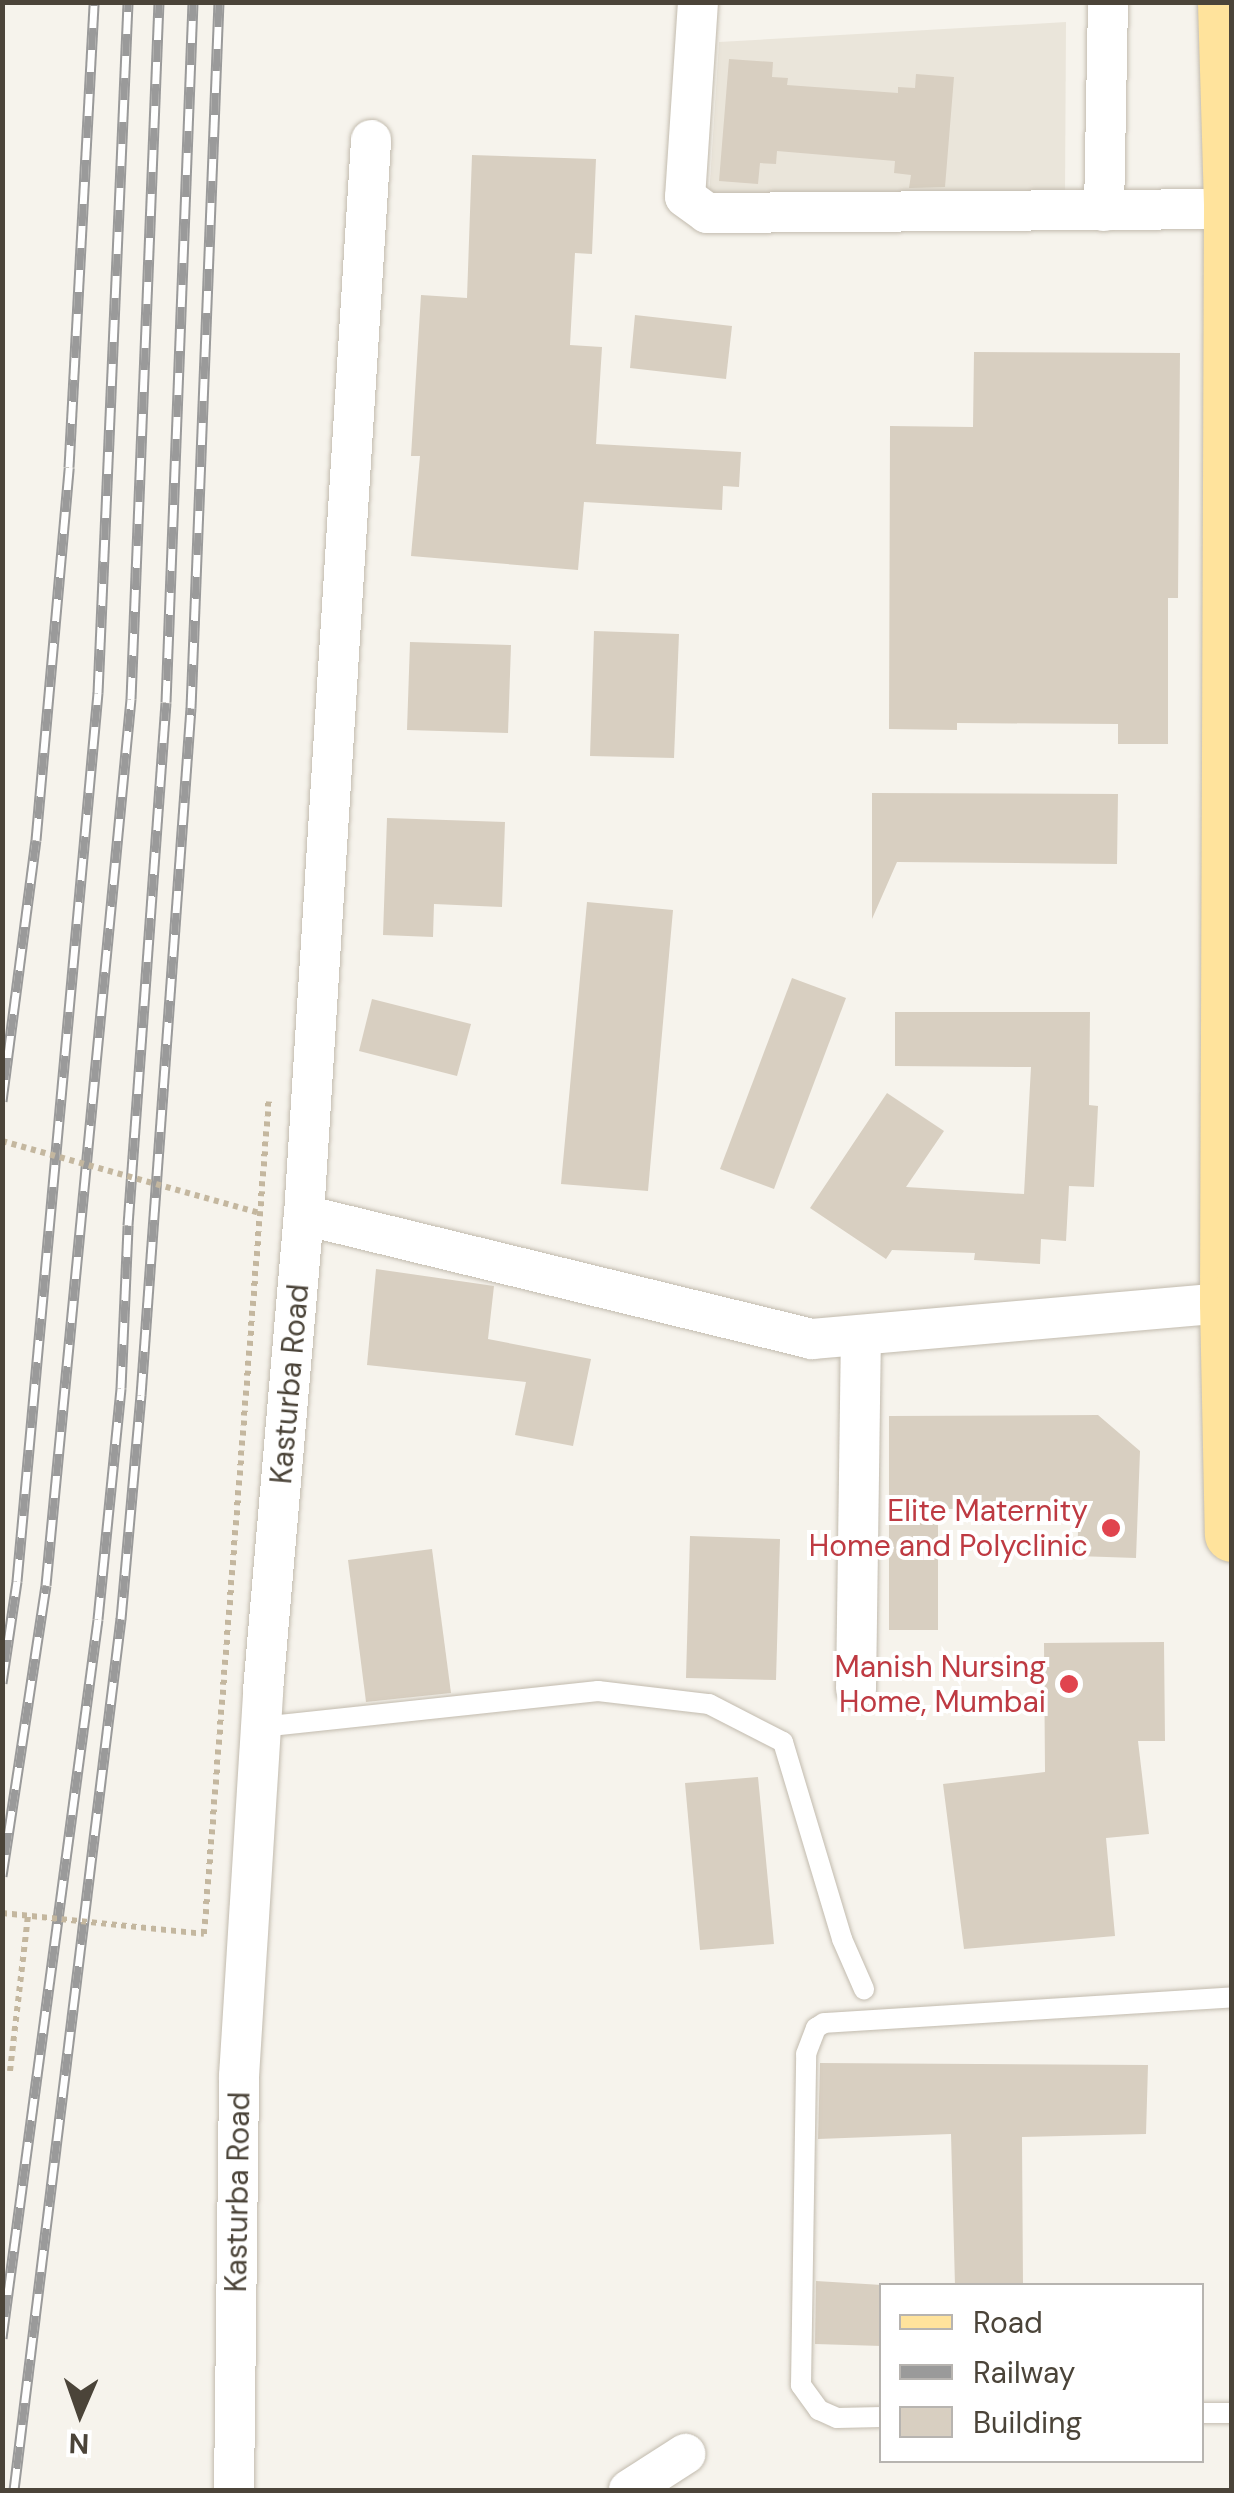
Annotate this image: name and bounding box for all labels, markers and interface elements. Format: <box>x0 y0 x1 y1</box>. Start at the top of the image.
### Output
street label: Kasturba Road <box>263 1283 317 1485</box>
place label: Elite Maternity Home and Polyclinic <box>809 1493 1088 1564</box>
marker: Elite Maternity Home and Polyclinic <box>1098 1515 1124 1541</box>
place label: Manish Nursing Home, Mumbai <box>835 1649 1046 1720</box>
marker: Manish Nursing Home, Mumbai <box>1056 1671 1082 1697</box>
street label: Kasturba Road <box>218 2091 258 2293</box>
legend <box>879 2283 1204 2463</box>
text: Road <box>973 2303 1043 2342</box>
text: Railway <box>973 2353 1076 2392</box>
north arrow <box>30 2363 130 2463</box>
text: Building <box>973 2403 1082 2442</box>
text: N <box>68 2425 90 2462</box>

